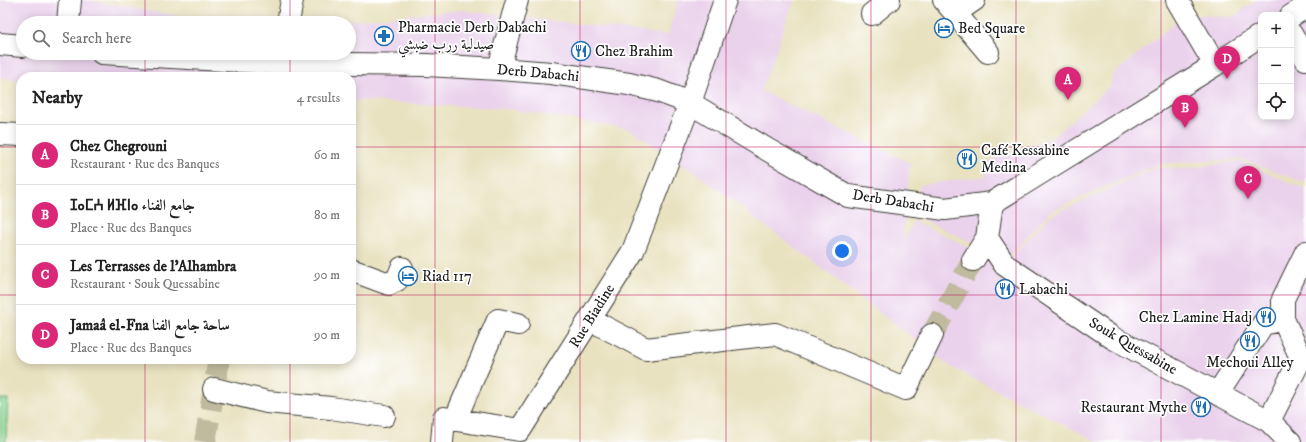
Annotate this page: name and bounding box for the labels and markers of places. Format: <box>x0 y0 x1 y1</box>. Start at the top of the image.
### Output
hotel icon: Bed Square <box>933 17 955 39</box>
place label: Pharmacie Derb Dabachi صيدلية ررب ضبشي <box>398 18 546 58</box>
place label: Bed Square <box>958 19 1025 38</box>
pharmacy icon: Pharmacie Derb Dabachi صيدلية ررب ضبشي <box>373 25 395 47</box>
restaurant icon: Chez Brahim <box>570 40 592 62</box>
place label: Chez Brahim <box>595 42 673 61</box>
pin: D <box>1214 46 1240 79</box>
pin: A <box>1055 67 1081 100</box>
pin: B <box>1172 95 1198 128</box>
place label: Café Kessabine Medina <box>981 141 1069 177</box>
restaurant icon: Café Kessabine Medina <box>956 148 978 170</box>
pin: C <box>1235 166 1261 199</box>
hotel icon: Riad 117 <box>397 265 419 287</box>
place label: Riad 117 <box>422 267 472 286</box>
restaurant icon: Labachi <box>994 278 1016 300</box>
place label: Labachi <box>1019 280 1068 299</box>
restaurant icon: Chez Lamine Hadj <box>1255 306 1277 328</box>
place label: Chez Lamine Hadj <box>1139 308 1252 327</box>
restaurant icon: Mechoui Alley <box>1239 330 1261 352</box>
place label: Mechoui Alley <box>1206 353 1295 372</box>
restaurant icon: Restaurant Mythe <box>1190 396 1212 418</box>
place label: Restaurant Mythe <box>1080 398 1187 417</box>

